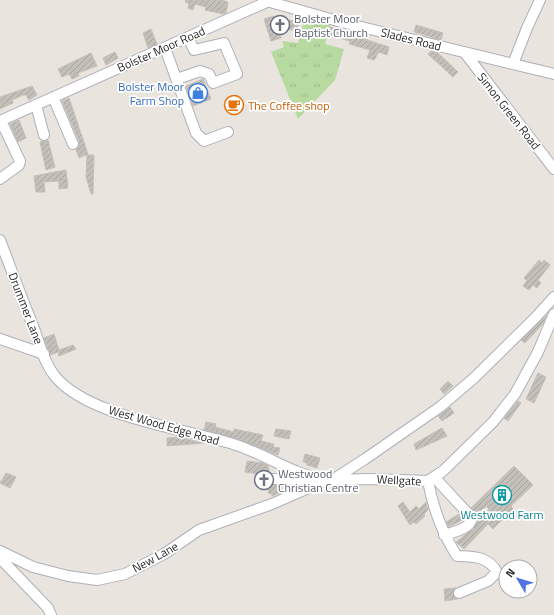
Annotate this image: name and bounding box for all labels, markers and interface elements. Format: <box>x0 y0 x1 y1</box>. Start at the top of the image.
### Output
place label: Bolster Moor Baptist Church <box>294 9 368 42</box>
church icon: Bolster Moor Baptist Church <box>269 14 291 36</box>
street label: Bolster Moor Road <box>114 21 208 77</box>
street label: Slades Road <box>379 22 443 56</box>
street label: Simon Green Road <box>473 68 545 154</box>
place label: Bolster Moor Farm Shop <box>118 77 184 110</box>
shop icon: Bolster Moor Farm Shop <box>187 82 209 104</box>
cafe icon: The Coffee shop <box>223 94 245 116</box>
place label: The Coffee shop <box>248 96 329 115</box>
street label: Drummer Lane <box>4 269 48 347</box>
street label: West Wood Edge Road <box>106 400 222 450</box>
place label: Westwood Christian Centre <box>278 464 358 497</box>
church icon: Westwood Christian Centre <box>253 469 275 491</box>
street label: Wellgate <box>376 469 422 491</box>
building icon: Westwood Farm <box>491 484 513 506</box>
place label: Westwood Farm <box>460 505 544 524</box>
street label: New Lane <box>128 537 182 577</box>
north arrow <box>498 559 538 599</box>
text: N <box>501 565 519 581</box>

